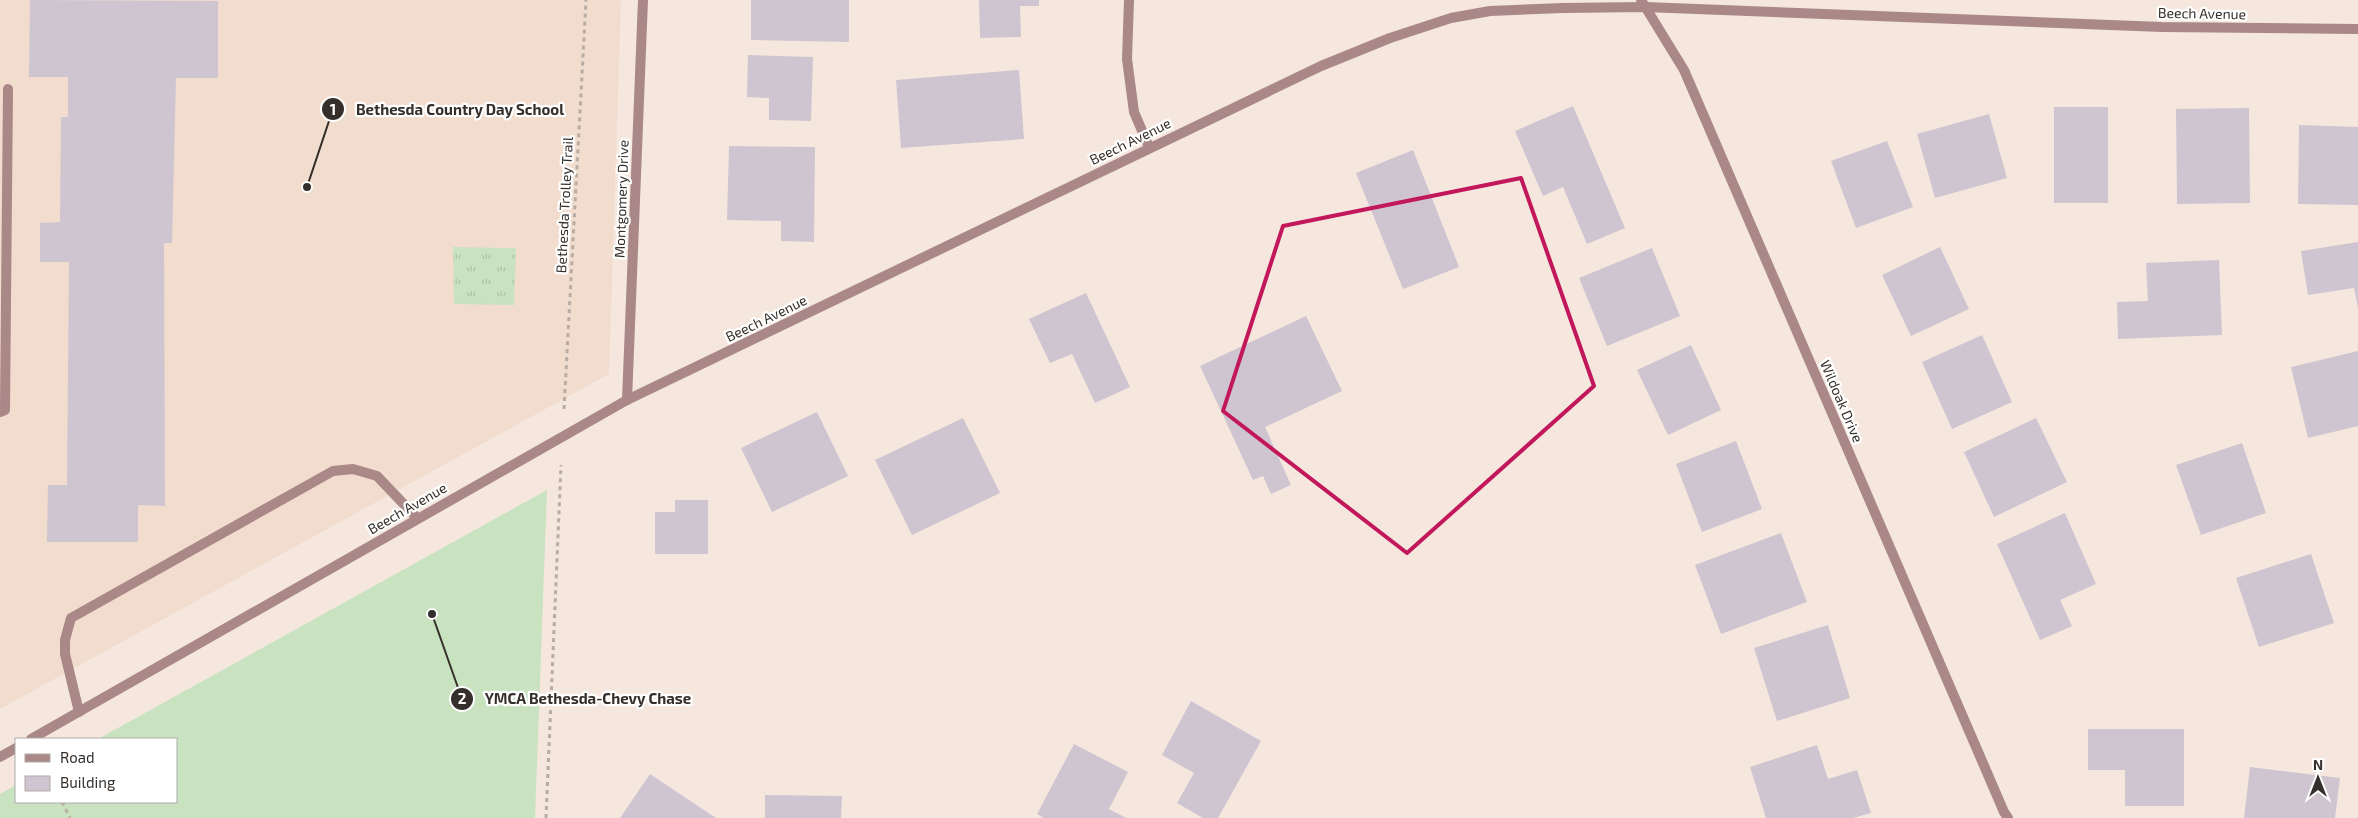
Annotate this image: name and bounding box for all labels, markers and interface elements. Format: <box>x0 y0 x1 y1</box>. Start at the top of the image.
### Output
street label: Beech Avenue <box>2158 4 2246 22</box>
callout: Bethesda Country Day School <box>321 94 575 124</box>
text: 1 <box>330 100 336 118</box>
text: Bethesda Country Day School <box>356 100 564 119</box>
street label: Beech Avenue <box>1087 114 1173 168</box>
street label: Bethesda Trolley Trail <box>552 136 576 274</box>
street label: Montgomery Drive <box>610 140 632 258</box>
street label: Beech Avenue <box>723 291 809 345</box>
street label: Wildoak Drive <box>1817 357 1867 445</box>
street label: Beech Avenue <box>364 479 450 537</box>
callout: YMCA Bethesda-Chevy Chase <box>449 684 701 714</box>
text: 2 <box>458 689 467 707</box>
text: YMCA Bethesda-Chevy Chase <box>485 689 691 708</box>
legend <box>15 738 178 803</box>
text: Road <box>60 748 95 766</box>
north arrow <box>2293 753 2343 803</box>
text: N <box>2313 756 2323 773</box>
text: Building <box>60 773 116 791</box>

